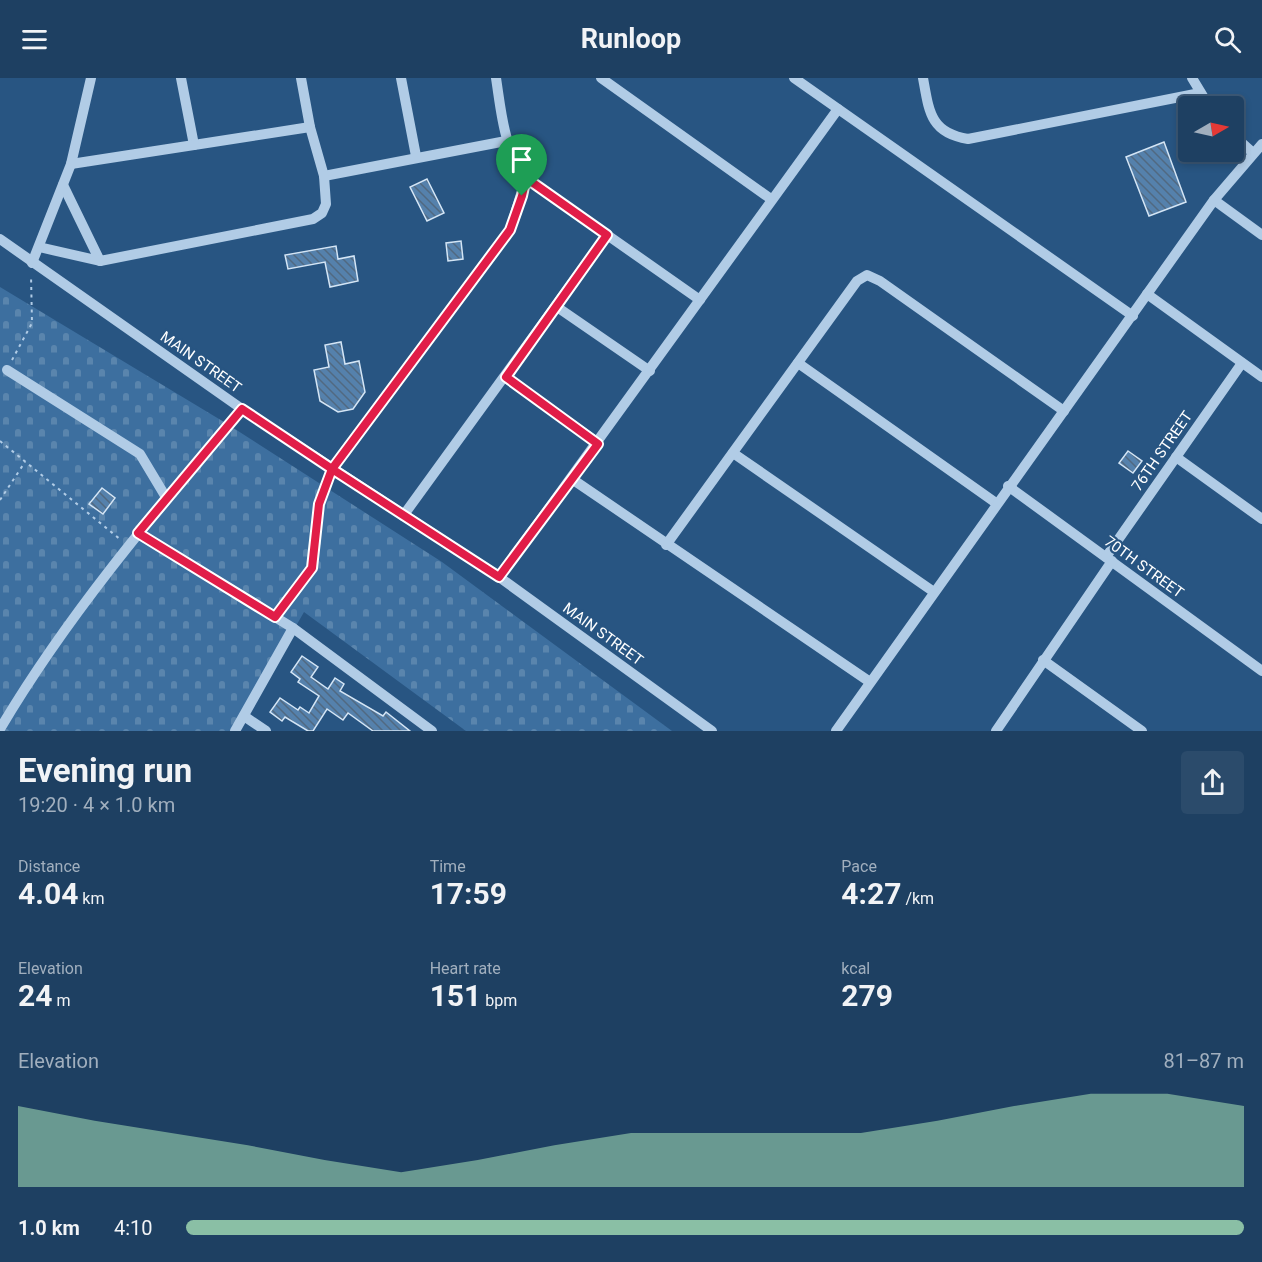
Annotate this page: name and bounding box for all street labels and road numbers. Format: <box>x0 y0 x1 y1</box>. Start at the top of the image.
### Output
street label: MAIN STREET <box>157 327 245 397</box>
street label: 76TH STREET <box>1128 408 1196 494</box>
street label: 70TH STREET <box>1101 532 1187 602</box>
street label: MAIN STREET <box>559 599 647 669</box>

